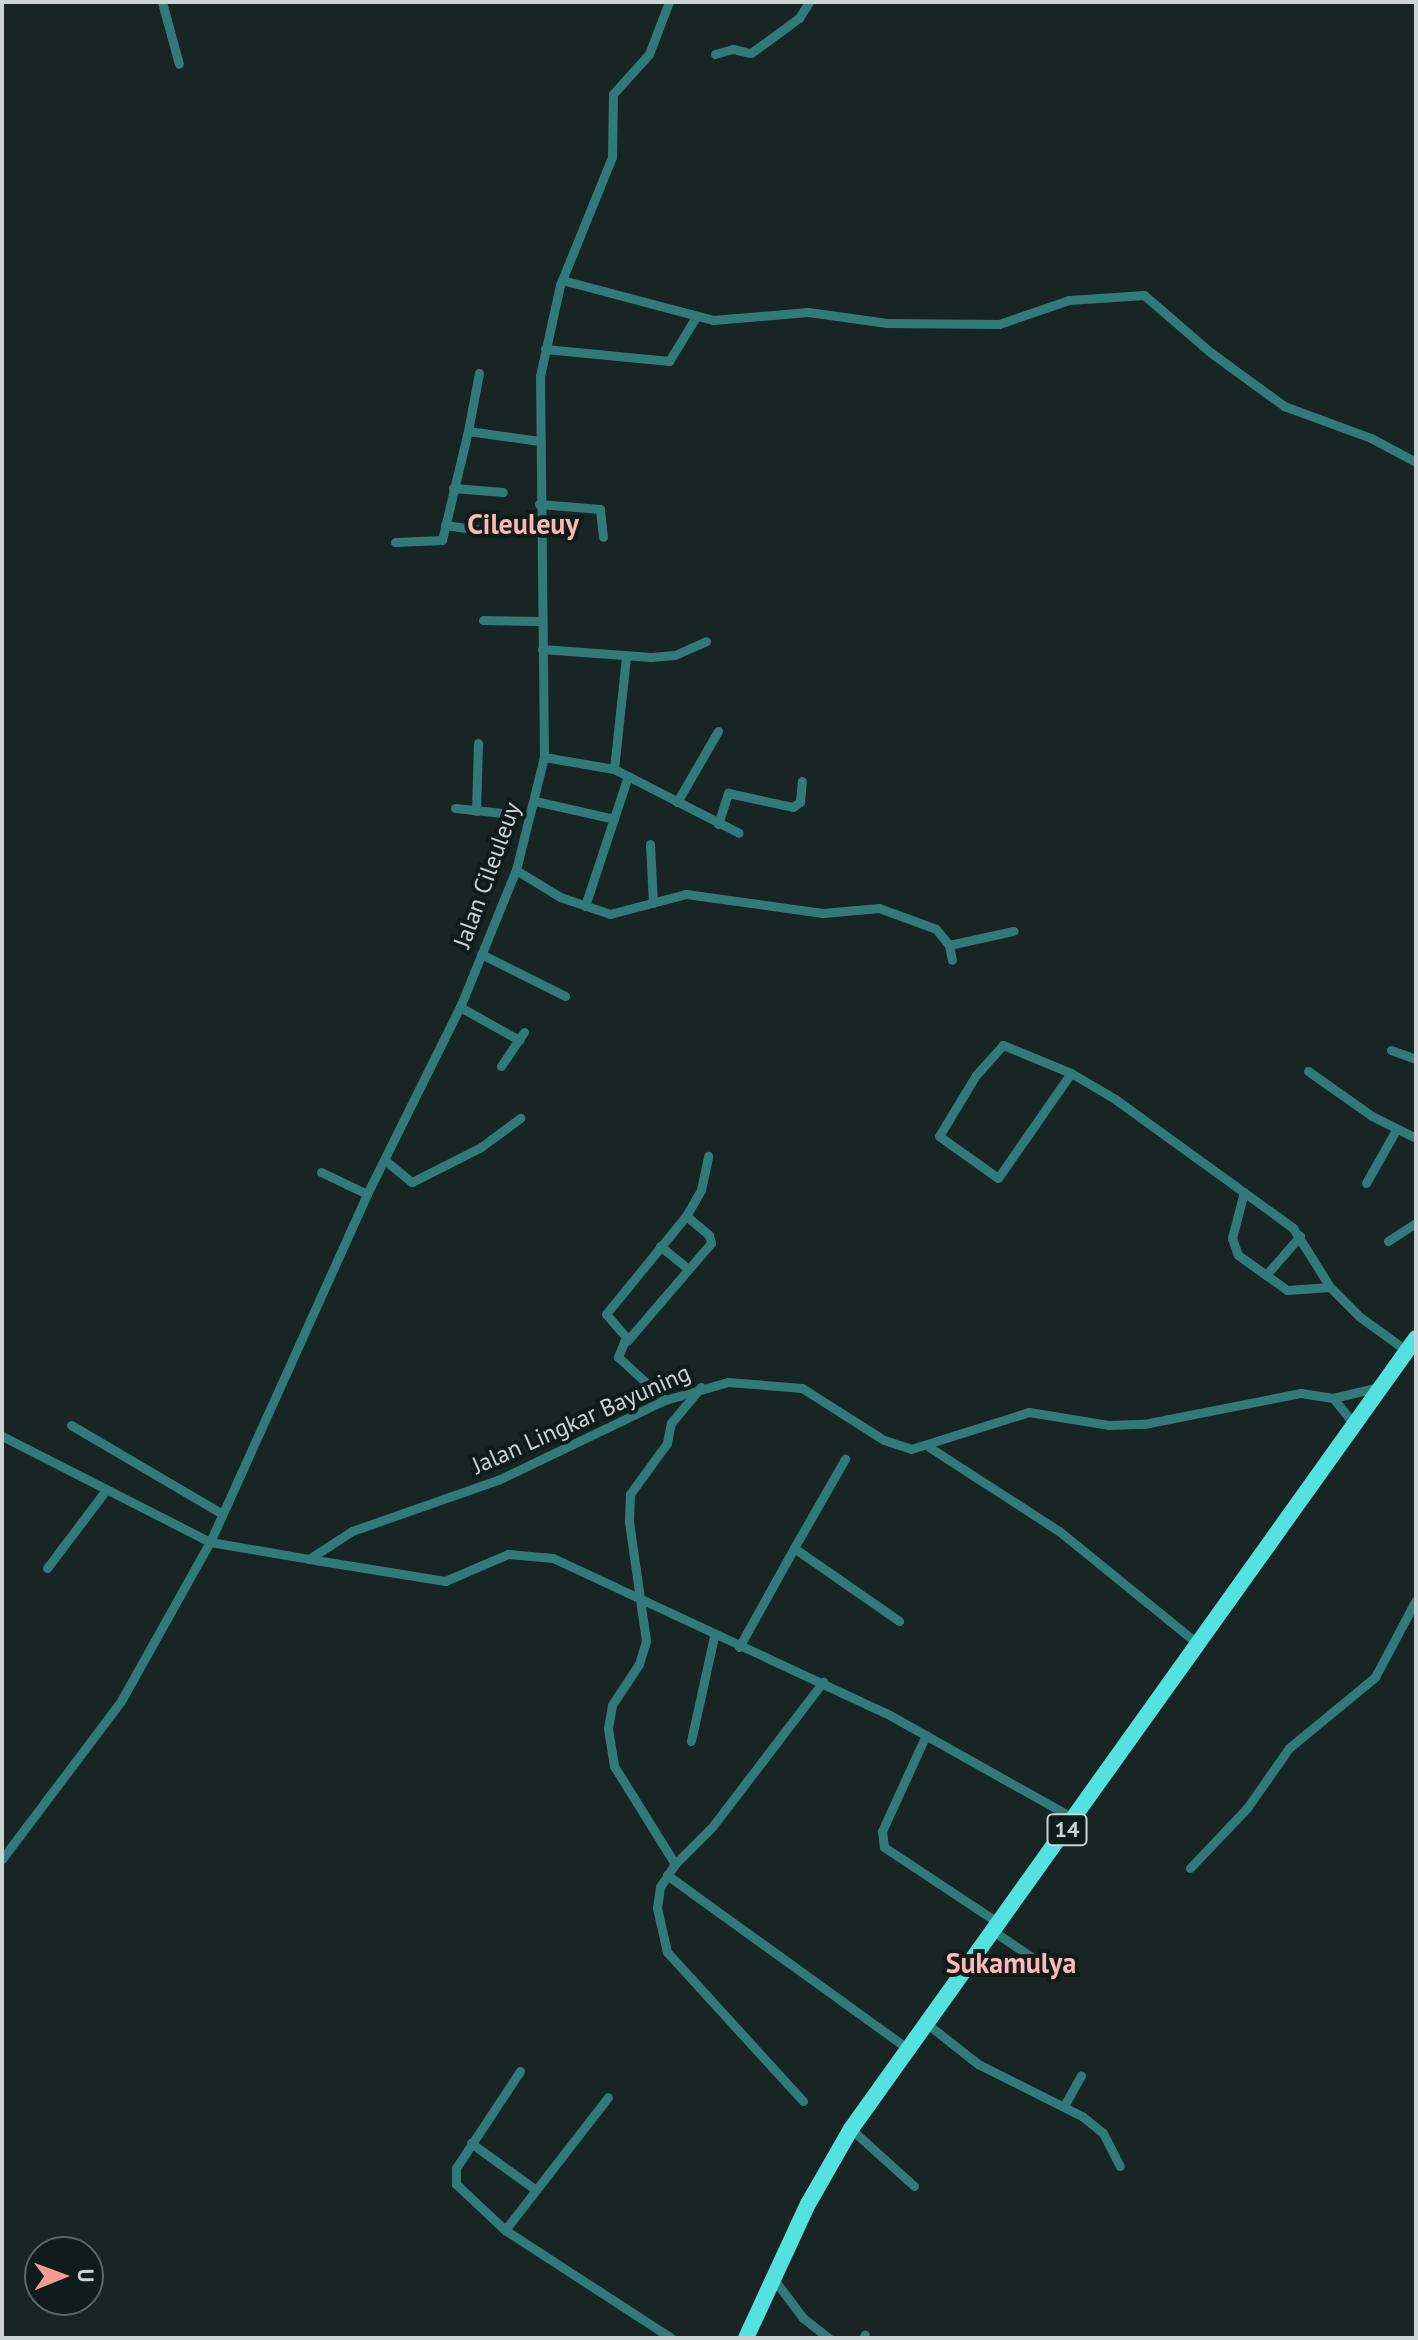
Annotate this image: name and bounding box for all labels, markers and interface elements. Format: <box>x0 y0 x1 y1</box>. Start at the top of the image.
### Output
district label: Cileuleuy <box>467 507 579 541</box>
street label: Jalan Cileuleuy <box>447 798 527 952</box>
street label: Jalan Lingkar Bayuning <box>467 1358 695 1480</box>
road number: 14 <box>1045 1812 1089 1848</box>
district label: Sukamulya <box>946 1946 1076 1980</box>
north arrow <box>24 2236 104 2316</box>
text: U <box>72 2268 100 2283</box>

